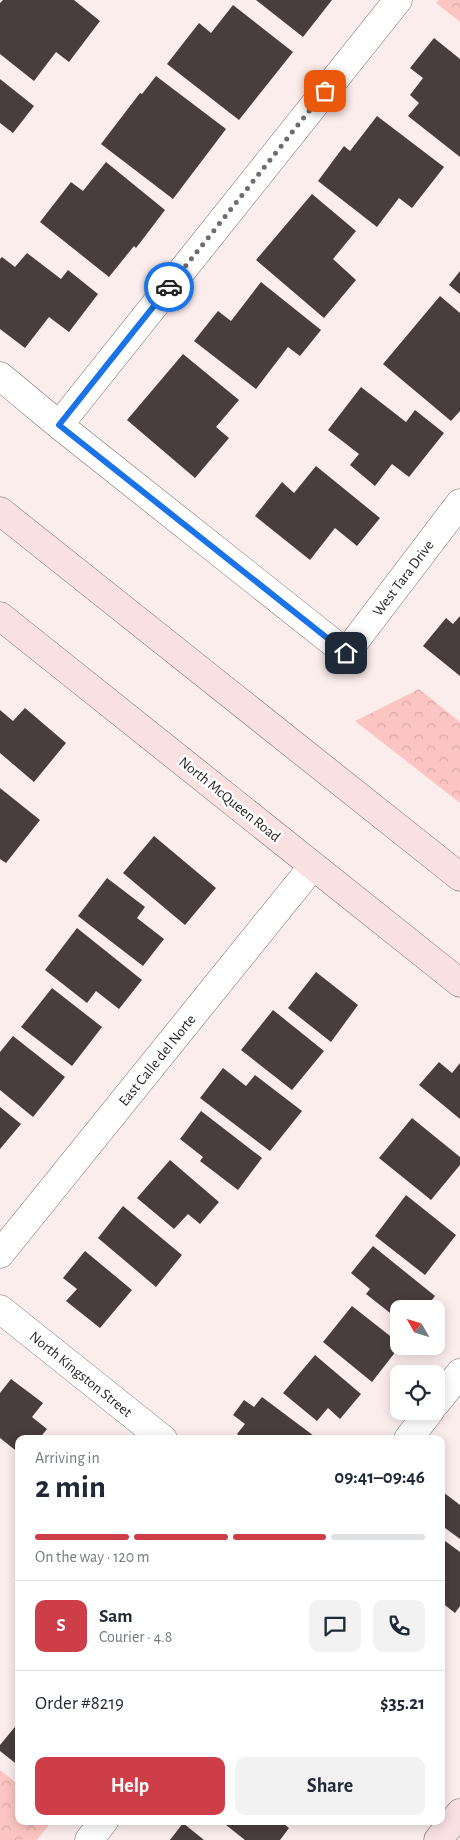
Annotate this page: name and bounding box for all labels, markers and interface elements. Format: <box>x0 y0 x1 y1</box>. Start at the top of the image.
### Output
pin <box>304 70 346 112</box>
icon: bag <box>311 77 339 105</box>
courier <box>144 262 194 312</box>
icon: car <box>155 273 183 301</box>
street label: West Tara Drive <box>370 537 437 619</box>
pin <box>325 632 367 674</box>
icon: home <box>332 639 360 667</box>
street label: North McQueen Road <box>176 754 283 845</box>
street label: East Calle del Norte <box>116 1012 199 1109</box>
north arrow <box>390 1300 445 1355</box>
map controls <box>390 1300 445 1420</box>
street label: North Kingston Street <box>27 1329 135 1420</box>
button: locate <box>390 1365 445 1420</box>
text: Arriving in <box>35 1450 100 1466</box>
text: 09:41–09:46 <box>334 1468 425 1487</box>
text: 2 min <box>35 1471 106 1503</box>
text: On the way · 120 m <box>35 1549 150 1565</box>
button: chat <box>309 1600 361 1652</box>
button: phone <box>373 1600 425 1652</box>
text: Sam <box>99 1607 133 1626</box>
text: S <box>56 1616 66 1635</box>
text: Courier · 4.8 <box>99 1629 172 1645</box>
text: Order #8219 <box>35 1694 124 1713</box>
text: $35.21 <box>380 1694 425 1713</box>
button: Help <box>35 1757 225 1815</box>
button: Share <box>235 1757 425 1815</box>

